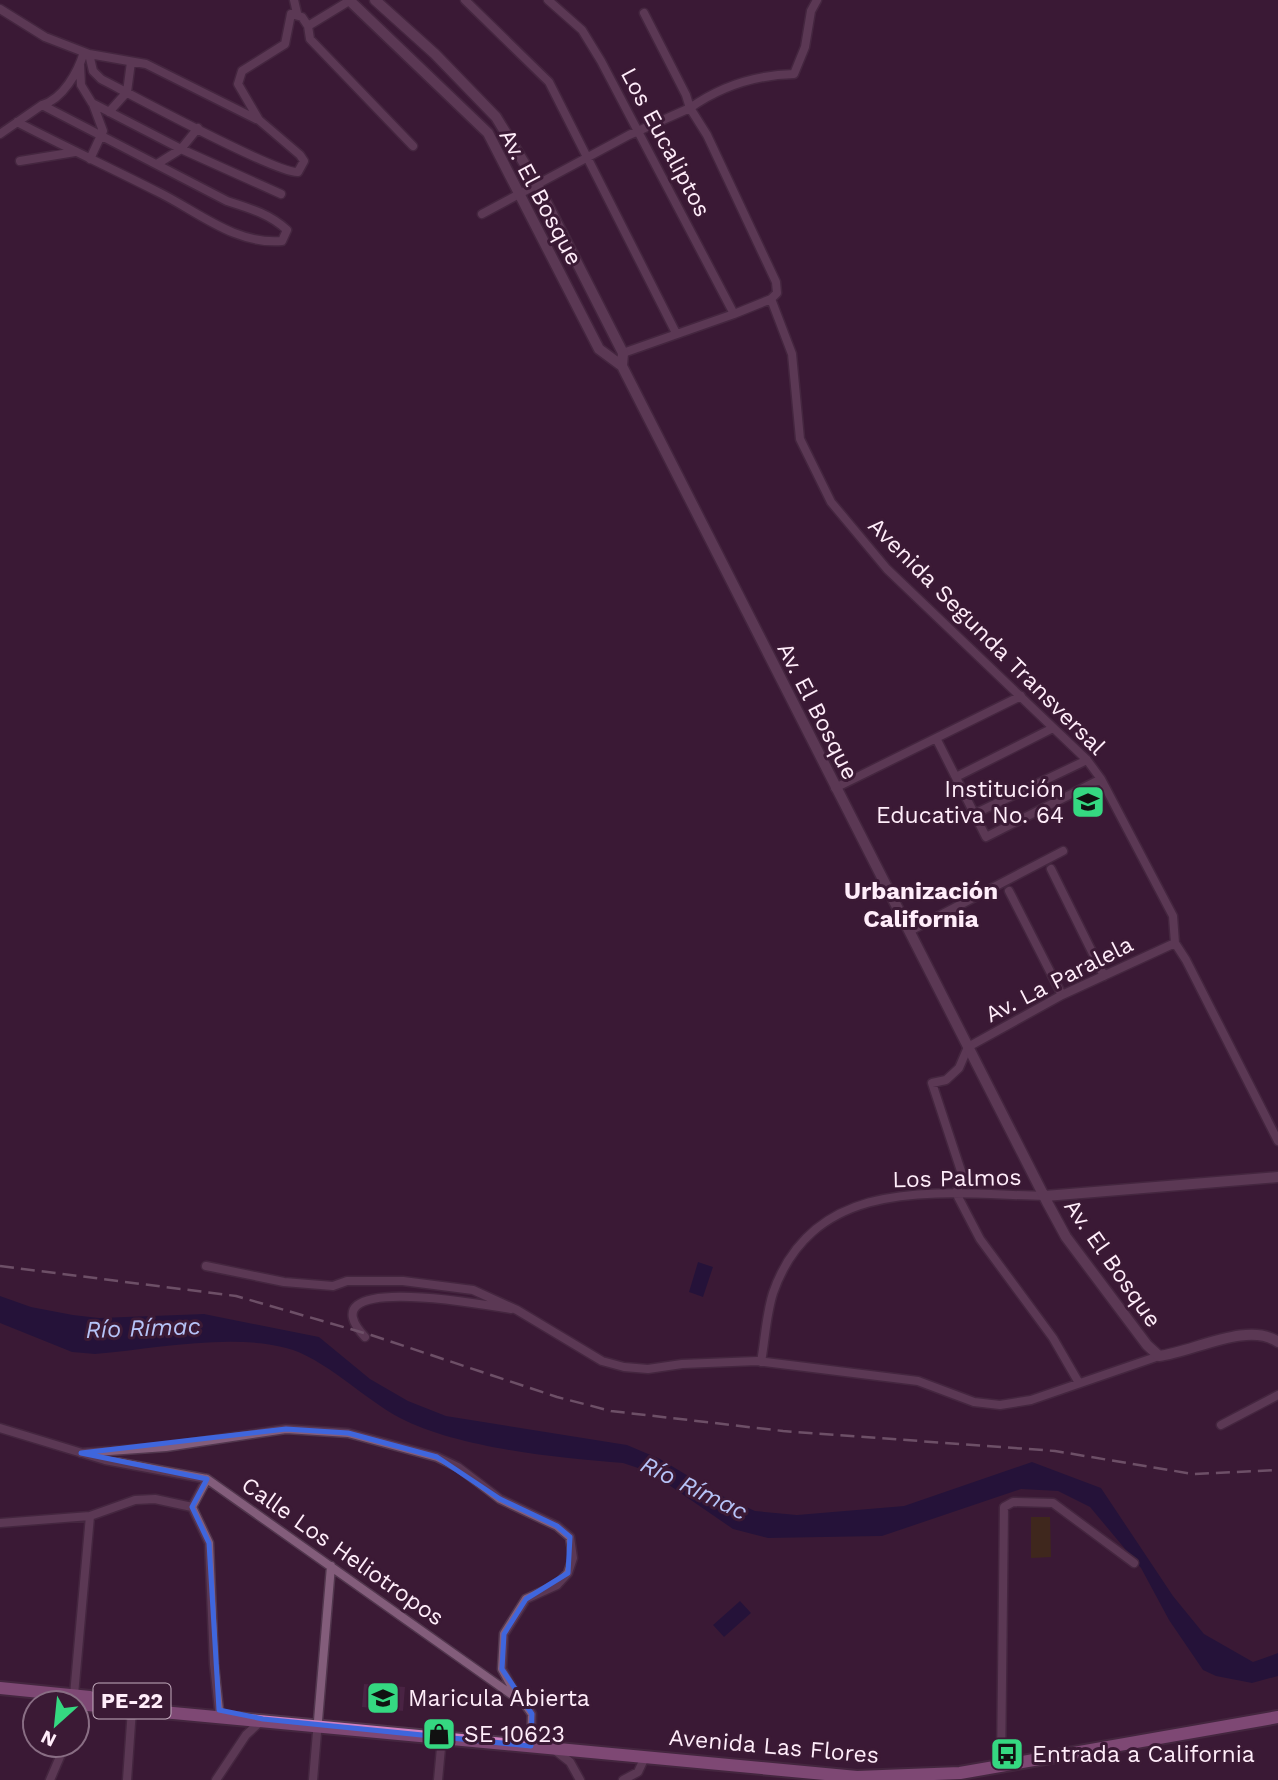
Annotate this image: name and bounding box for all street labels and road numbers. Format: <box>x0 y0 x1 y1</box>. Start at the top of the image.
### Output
street label: Los Eucaliptos <box>615 63 716 221</box>
street label: Av. El Bosque <box>493 125 588 270</box>
street label: Avenida Segunda Transversal <box>862 512 1111 761</box>
street label: Av. El Bosque <box>771 638 864 784</box>
street label: Av. La Paralela <box>981 931 1138 1028</box>
street label: Los Palmos <box>892 1164 1022 1193</box>
street label: Av. El Bosque <box>1058 1194 1167 1333</box>
street label: Calle Los Heliotropos <box>236 1471 449 1631</box>
road number: PE-22 <box>94 1684 170 1718</box>
street label: Avenida Las Flores <box>668 1724 880 1769</box>

